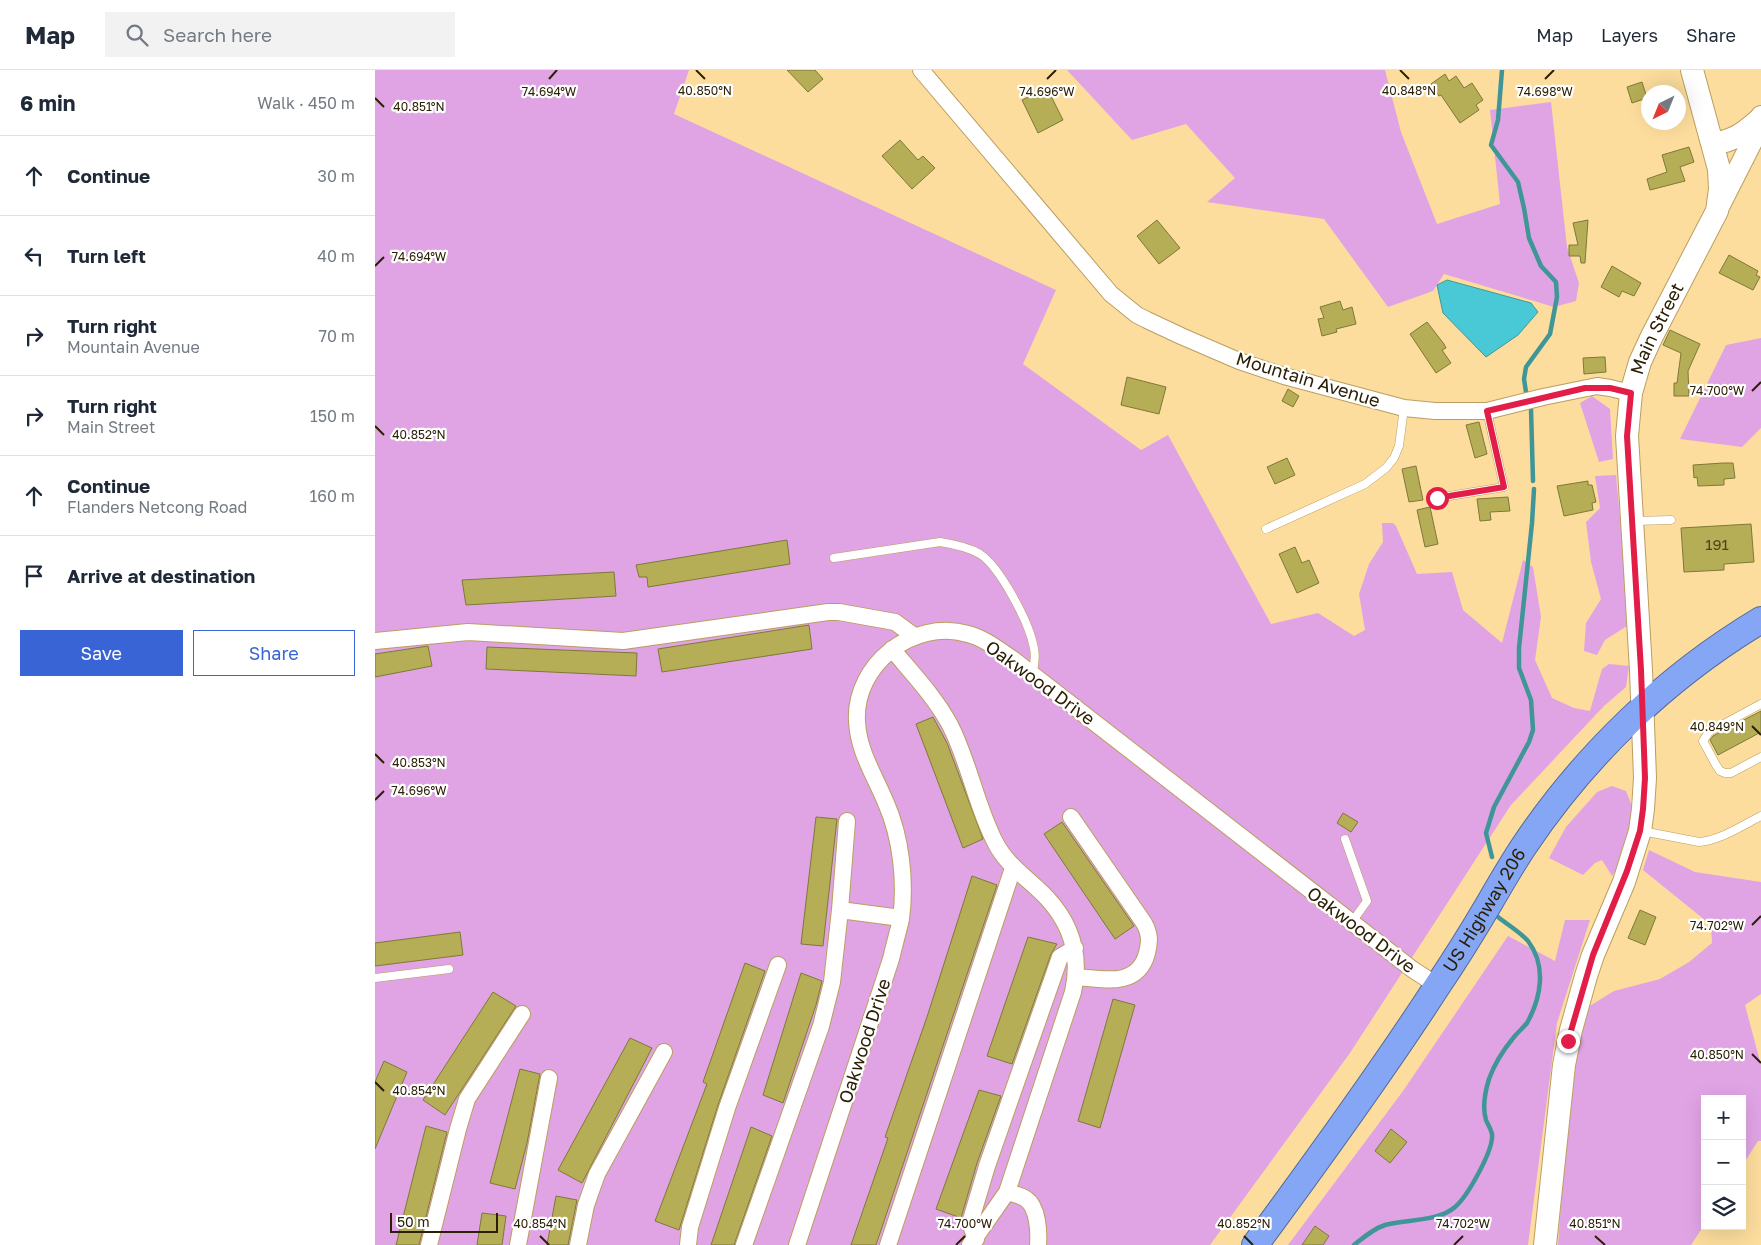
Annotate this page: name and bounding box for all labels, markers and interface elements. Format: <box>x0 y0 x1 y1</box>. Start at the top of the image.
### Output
search box <box>105 12 455 57</box>
text: Map <box>25 20 75 49</box>
icon: search <box>123 21 151 49</box>
text: Search here <box>163 23 272 46</box>
text: Map <box>1536 24 1573 46</box>
text: Layers <box>1601 24 1658 46</box>
text: Share <box>1686 24 1736 46</box>
text: 40.850°N <box>678 83 732 98</box>
text: 40.848°N <box>1382 83 1436 98</box>
text: 74.694°W <box>522 84 577 99</box>
text: 74.696°W <box>1019 84 1075 99</box>
text: 74.698°W <box>1517 84 1573 99</box>
north arrow <box>1641 85 1686 130</box>
text: 6 min <box>20 90 75 116</box>
text: Walk · 450 m <box>257 93 355 113</box>
text: 40.851°N <box>393 99 445 114</box>
icon: ahead <box>20 162 48 190</box>
text: Continue <box>67 164 150 187</box>
text: 30 m <box>318 166 355 186</box>
icon: left <box>20 242 48 270</box>
text: Turn left <box>67 244 146 267</box>
text: 40 m <box>317 246 355 266</box>
text: 74.694°W <box>392 249 447 264</box>
street label: Main Street <box>1625 279 1688 377</box>
text: Turn right <box>67 314 157 337</box>
icon: right <box>20 322 48 350</box>
text: 70 m <box>318 326 355 346</box>
text: Mountain Avenue <box>67 337 200 357</box>
street label: Mountain Avenue <box>1234 347 1383 411</box>
text: 74.700°W <box>1690 383 1745 398</box>
text: Turn right <box>67 394 157 417</box>
icon: right <box>20 402 48 430</box>
text: 150 m <box>310 406 355 426</box>
text: Main Street <box>67 417 155 437</box>
text: 40.852°N <box>392 427 446 442</box>
text: Continue <box>67 474 150 497</box>
icon: ahead <box>20 482 48 510</box>
text: 160 m <box>309 486 355 506</box>
route start <box>1426 487 1449 510</box>
text: Flanders Netcong Road <box>67 497 247 517</box>
house number: 191 <box>1705 535 1729 553</box>
icon: arrive <box>20 562 48 590</box>
text: Arrive at destination <box>67 564 255 587</box>
button: Save <box>20 630 183 676</box>
button: Share <box>193 630 355 676</box>
street label: Oakwood Drive <box>982 635 1100 729</box>
text: 40.849°N <box>1690 719 1744 734</box>
text: 40.853°N <box>392 755 446 770</box>
text: 74.696°W <box>391 783 447 798</box>
street label: US Highway 206 <box>1438 844 1530 976</box>
street label: Oakwood Drive <box>1303 881 1420 977</box>
text: 74.702°W <box>1690 918 1745 933</box>
street label: Oakwood Drive <box>833 975 895 1106</box>
route end <box>1557 1030 1580 1053</box>
text: 40.850°N <box>1690 1047 1744 1062</box>
text: 40.854°N <box>392 1083 446 1098</box>
map controls <box>1701 1095 1746 1230</box>
button: + <box>1701 1095 1746 1140</box>
button: − <box>1701 1140 1746 1185</box>
button: layers <box>1701 1185 1746 1230</box>
scale bar <box>390 1210 497 1233</box>
text: 50 m <box>397 1213 430 1230</box>
text: 40.854°N <box>513 1216 567 1231</box>
text: 74.700°W <box>938 1216 993 1231</box>
text: 40.852°N <box>1217 1216 1271 1231</box>
text: 74.702°W <box>1436 1216 1491 1231</box>
text: 40.851°N <box>1569 1216 1621 1231</box>

